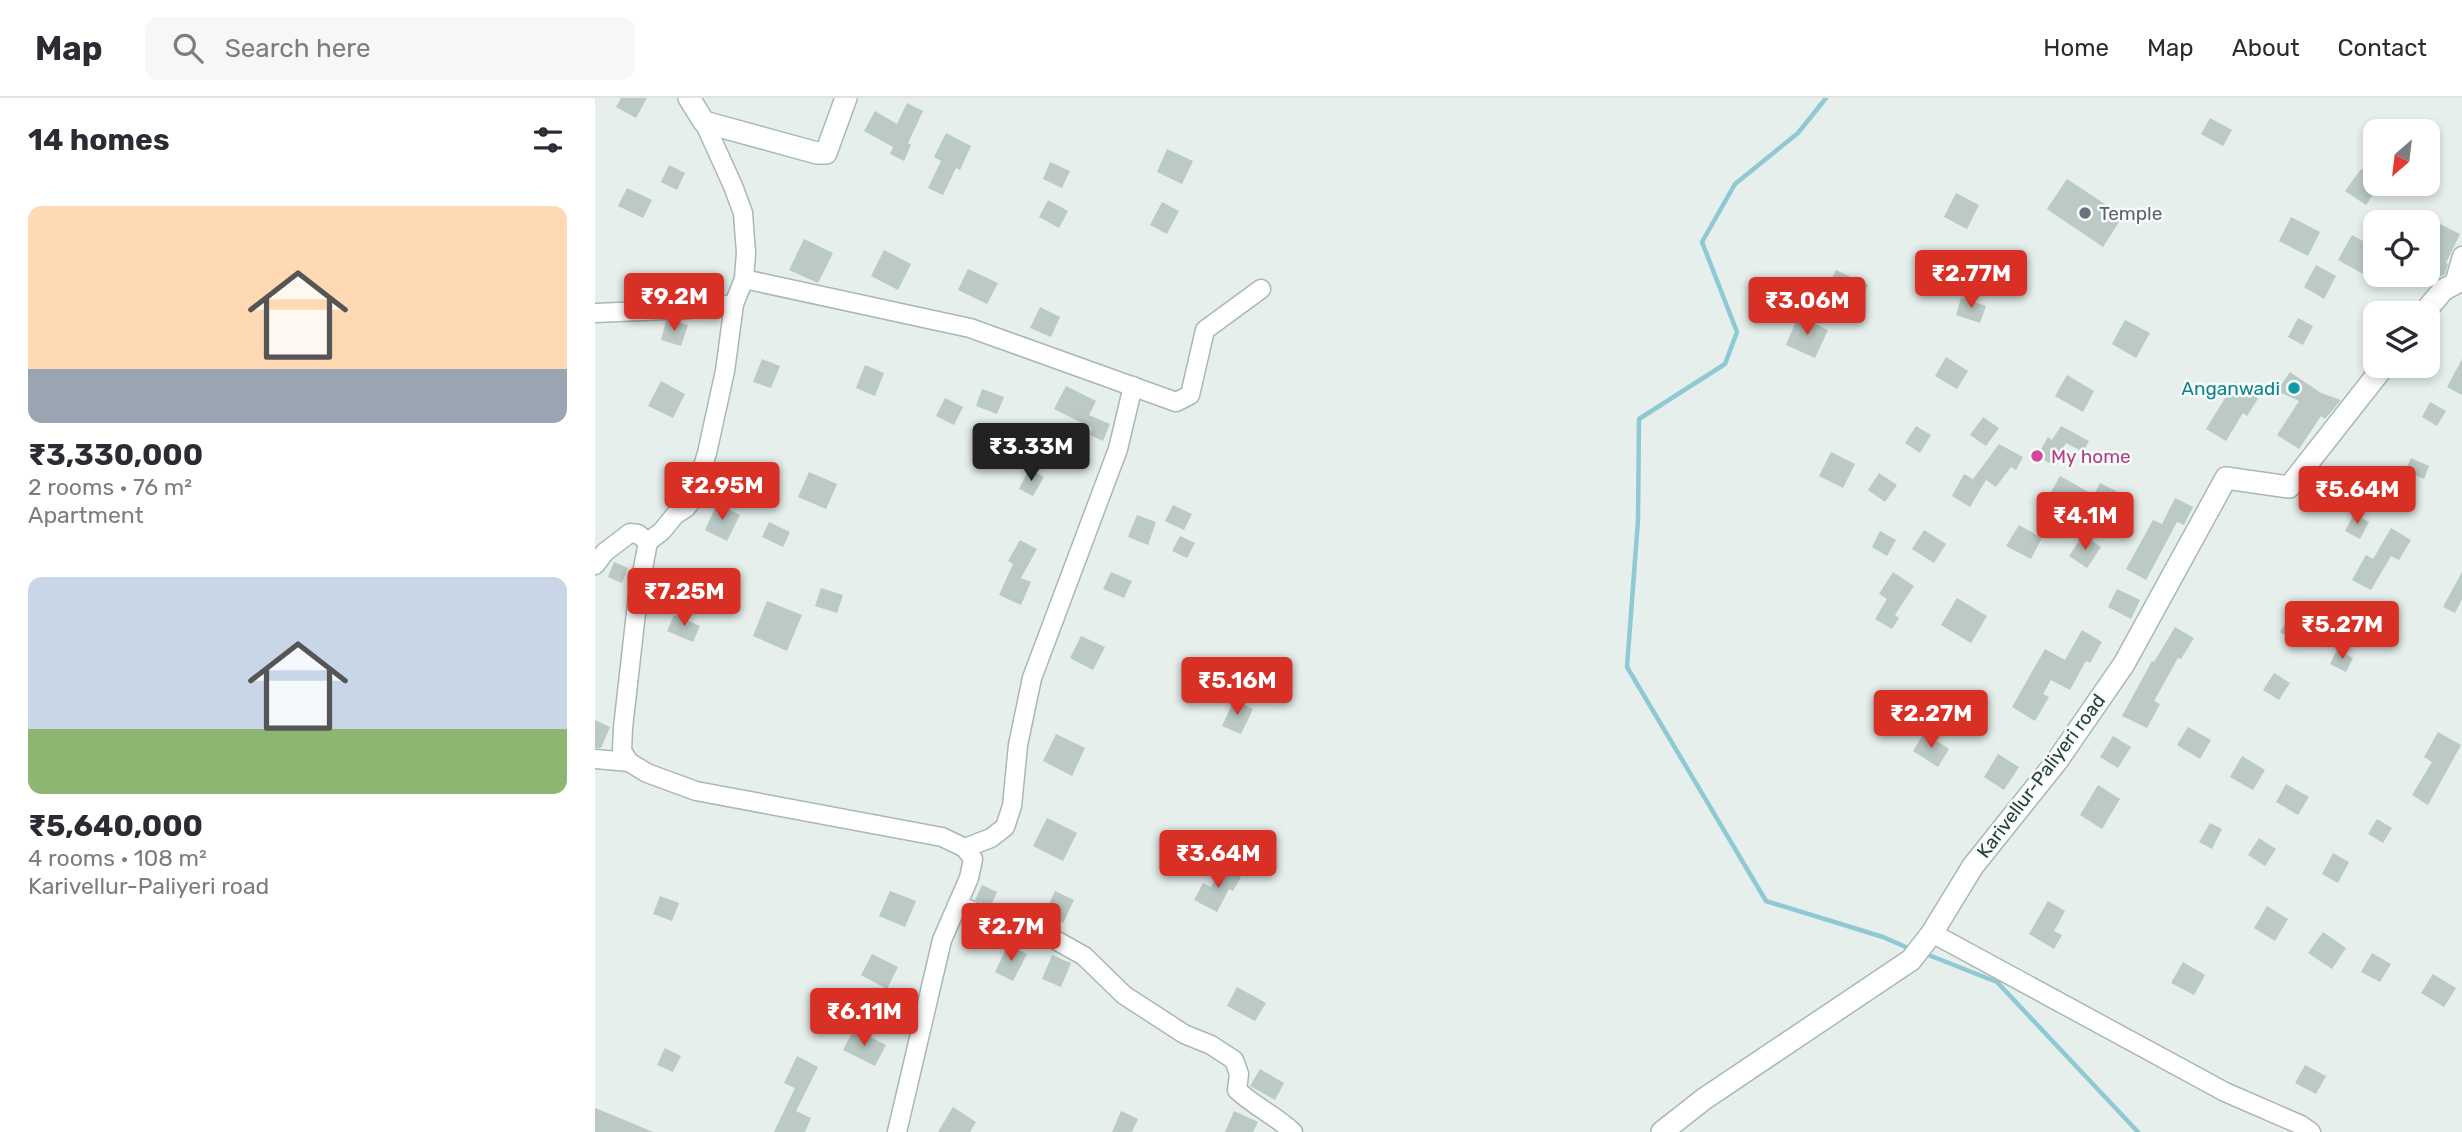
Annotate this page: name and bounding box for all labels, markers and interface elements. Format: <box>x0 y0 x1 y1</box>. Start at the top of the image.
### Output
search box <box>145 17 635 80</box>
text: Map <box>35 29 103 68</box>
icon: search <box>169 29 207 67</box>
text: Search here <box>225 33 370 64</box>
text: Home <box>2043 34 2109 62</box>
text: Map <box>2147 34 2194 62</box>
text: About <box>2232 34 2300 62</box>
text: Contact <box>2338 34 2427 62</box>
north arrow <box>2363 119 2439 196</box>
map controls <box>2363 119 2440 378</box>
icon: filters <box>529 121 567 159</box>
text: 14 homes <box>28 122 170 158</box>
place label: Temple <box>2099 202 2162 225</box>
marker: Temple <box>2077 205 2093 221</box>
button: locate <box>2363 210 2440 287</box>
pin: ₹2.77M <box>1914 250 2028 310</box>
icon: home <box>235 252 361 378</box>
text: ₹2.77M <box>1931 259 2011 287</box>
pin: ₹9.2M <box>625 274 723 333</box>
pin: ₹3.06M <box>1750 278 1864 337</box>
text: ₹9.2M <box>640 282 708 310</box>
text: ₹3.06M <box>1765 286 1849 314</box>
button: layers <box>2363 301 2440 378</box>
place label: Anganwadi <box>2181 377 2280 400</box>
marker: Anganwadi <box>2286 380 2302 396</box>
pin: ₹3.33M <box>974 424 1088 483</box>
text: ₹3.33M <box>989 432 1073 460</box>
text: ₹3,330,000 <box>28 437 203 473</box>
place label: My home <box>2051 445 2131 468</box>
marker: My home <box>2029 448 2045 464</box>
pin: ₹2.95M <box>665 462 779 522</box>
pin: ₹5.64M <box>2300 466 2414 526</box>
text: ₹2.95M <box>680 471 764 499</box>
text: 2 rooms · 76 m² <box>28 473 192 501</box>
text: ₹5.64M <box>2315 475 2399 503</box>
pin: ₹4.1M <box>2036 492 2134 552</box>
text: Apartment <box>28 501 144 529</box>
text: ₹4.1M <box>2053 501 2117 529</box>
pin: ₹7.25M <box>627 568 741 628</box>
text: ₹7.25M <box>643 577 725 605</box>
pin: ₹5.27M <box>2285 602 2399 661</box>
text: ₹5.27M <box>2301 610 2383 638</box>
icon: home <box>235 623 361 749</box>
pin: ₹5.16M <box>1180 658 1294 717</box>
text: ₹5.16M <box>1197 666 1277 694</box>
street label: Karivellur-Paliyeri road <box>1972 689 2110 863</box>
pin: ₹2.27M <box>1874 690 1988 750</box>
text: ₹2.27M <box>1890 699 1972 727</box>
text: ₹5,640,000 <box>28 808 203 844</box>
pin: ₹3.64M <box>1161 830 1275 890</box>
text: ₹3.64M <box>1175 839 1261 867</box>
text: 4 rooms · 108 m² <box>28 844 207 872</box>
text: Karivellur-Paliyeri road <box>28 872 269 900</box>
pin: ₹2.7M <box>962 904 1060 963</box>
text: ₹2.7M <box>978 912 1044 940</box>
pin: ₹6.11M <box>807 988 921 1048</box>
text: ₹6.11M <box>826 997 902 1025</box>

